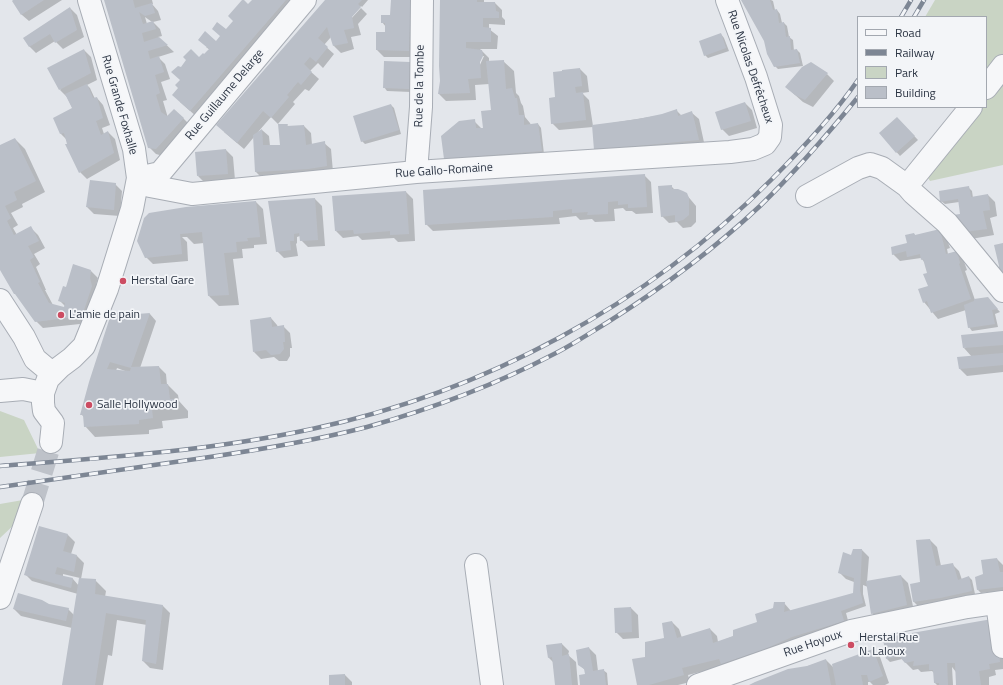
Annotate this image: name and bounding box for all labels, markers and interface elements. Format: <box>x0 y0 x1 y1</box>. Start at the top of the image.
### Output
street label: Rue Nicolas Defrêcheux <box>724 8 776 126</box>
legend <box>857 16 987 108</box>
text: Road <box>895 23 921 42</box>
text: Railway <box>895 43 935 62</box>
street label: Rue de la Tombe <box>412 44 428 128</box>
street label: Rue Guillaume Delarge <box>183 47 267 143</box>
street label: Rue Grande Foxhalle <box>98 53 140 157</box>
text: Park <box>895 63 918 82</box>
text: Building <box>895 83 936 102</box>
street label: Rue Gallo-Romaine <box>395 160 493 182</box>
place label: Herstal Gare <box>131 274 194 288</box>
marker: Herstal Gare <box>118 276 128 286</box>
place label: L'amie de pain <box>69 308 140 322</box>
marker: L'amie de pain <box>56 310 66 320</box>
place label: Salle Hollywood <box>97 398 178 412</box>
marker: Salle Hollywood <box>84 400 94 410</box>
street label: Rue Hoyoux <box>782 627 844 661</box>
place label: Herstal Rue N. Laloux <box>859 631 918 659</box>
marker: Herstal Rue N. Laloux <box>846 640 856 650</box>

